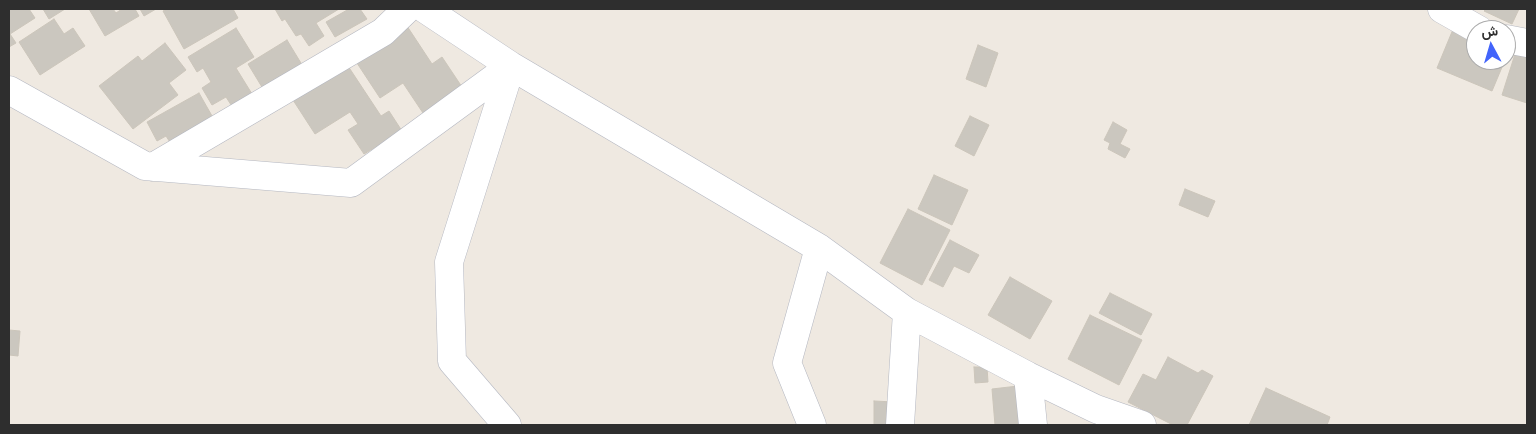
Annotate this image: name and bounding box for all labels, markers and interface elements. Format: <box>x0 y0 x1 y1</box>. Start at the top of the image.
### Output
north arrow <box>1466 20 1516 70</box>
text: ش <box>1480 22 1499 40</box>

